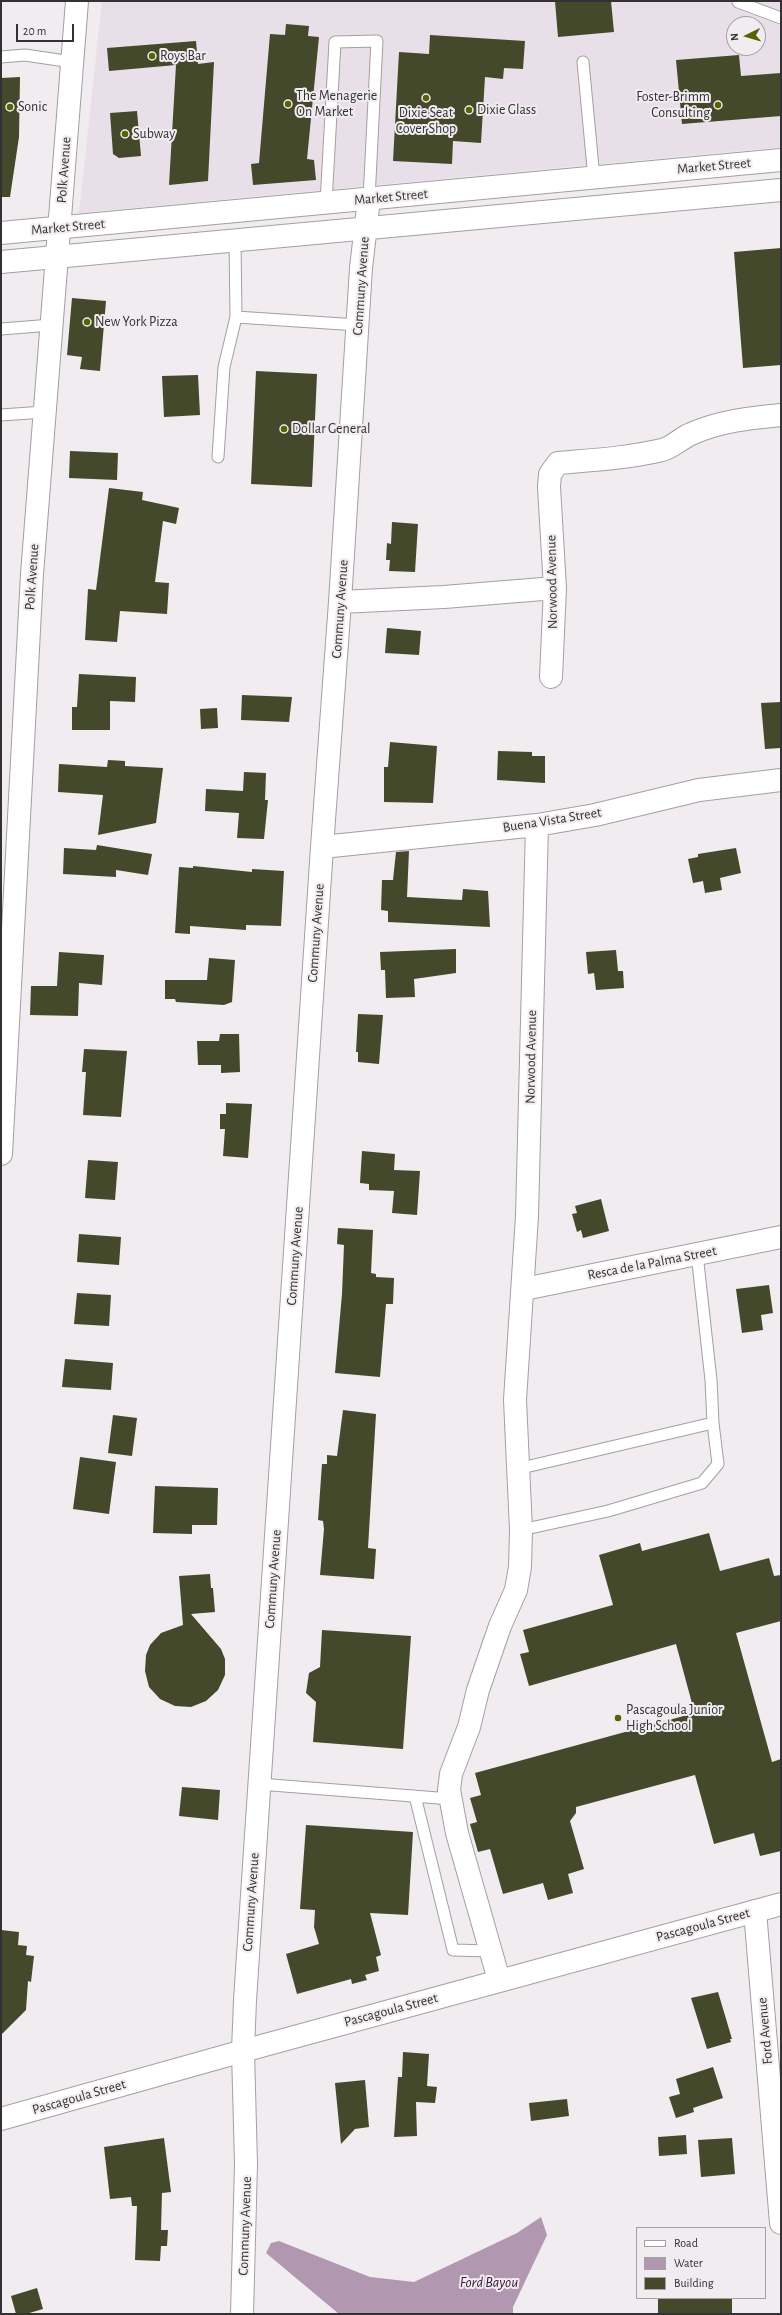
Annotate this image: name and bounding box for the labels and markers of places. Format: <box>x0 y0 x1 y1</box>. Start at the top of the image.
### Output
place label: Roys Bar <box>160 48 206 64</box>
marker: Roys Bar <box>147 51 157 61</box>
place label: The Menagerie On Market <box>296 88 377 120</box>
place label: Foster-Brimm Consulting <box>636 89 710 122</box>
marker: Dixie Seat Cover Shop <box>421 93 431 103</box>
place label: Sonic <box>18 99 47 115</box>
marker: The Menagerie On Market <box>283 99 293 109</box>
marker: Foster-Brimm Consulting <box>713 100 723 110</box>
marker: Sonic <box>5 102 15 112</box>
place label: Dixie Glass <box>477 102 536 118</box>
place label: Dixie Seat Cover Shop <box>396 105 456 138</box>
marker: Dixie Glass <box>464 105 474 115</box>
place label: Subway <box>133 126 175 142</box>
marker: Subway <box>120 129 130 139</box>
place label: New York Pizza <box>95 314 178 330</box>
marker: New York Pizza <box>82 317 92 327</box>
place label: Dollar General <box>292 421 371 437</box>
marker: Dollar General <box>279 424 289 434</box>
place label: Pascagoula Junior High School <box>626 1702 722 1734</box>
marker: Pascagoula Junior High School <box>613 1713 623 1723</box>

